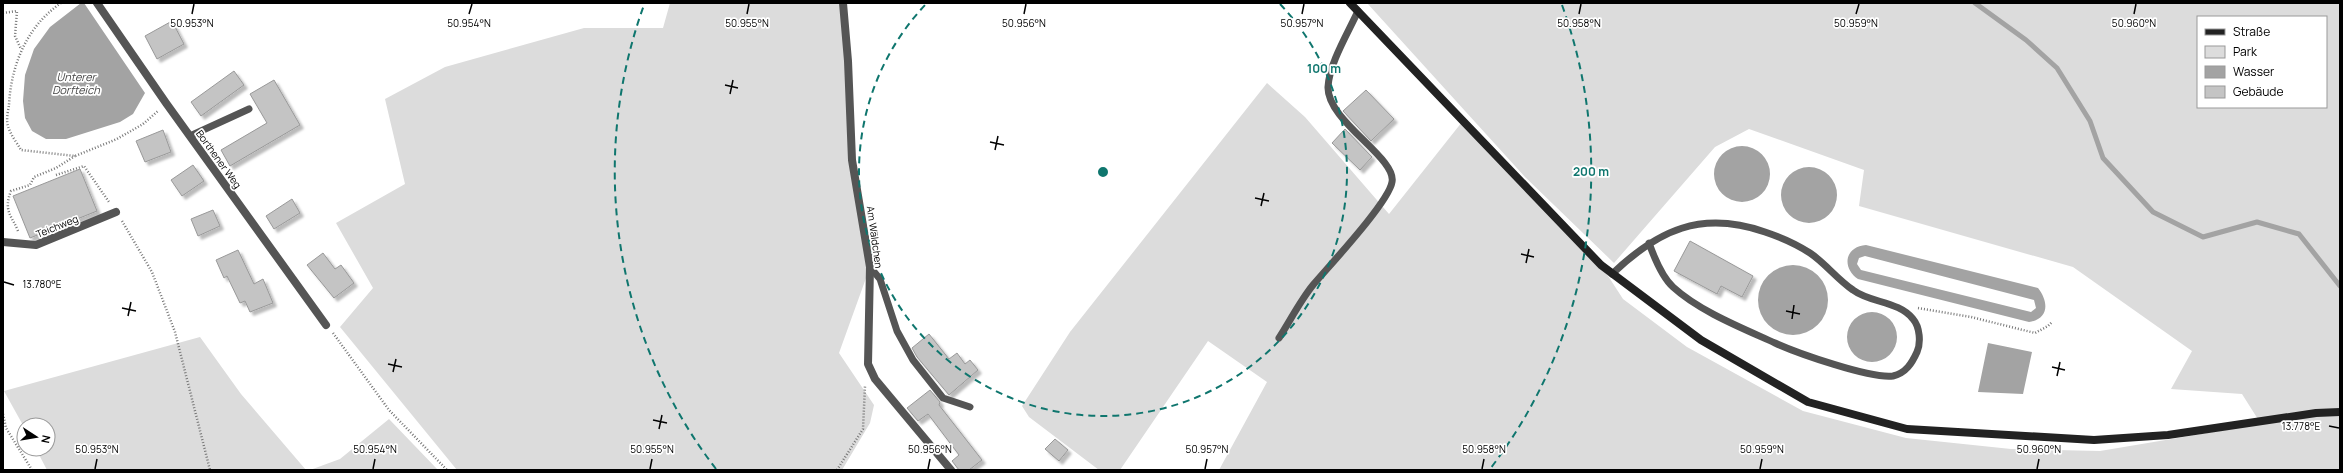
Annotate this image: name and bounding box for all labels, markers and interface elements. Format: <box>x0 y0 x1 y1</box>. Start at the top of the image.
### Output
text: 50.953°N <box>170 16 214 30</box>
text: 50.954°N <box>447 16 491 30</box>
text: 50.955°N <box>725 16 769 30</box>
text: 50.956°N <box>1002 16 1046 30</box>
text: 50.957°N <box>1281 16 1324 30</box>
text: 50.958°N <box>1557 16 1601 30</box>
text: 50.959°N <box>1834 16 1878 30</box>
text: 50.960°N <box>2112 16 2156 30</box>
legend <box>2197 16 2327 108</box>
text: Straße <box>2233 23 2270 40</box>
text: Park <box>2233 43 2258 60</box>
text: 100 m <box>1307 60 1341 77</box>
text: Wasser <box>2233 63 2275 80</box>
water label: Unterer Dorfteich <box>52 69 100 97</box>
text: Gebäude <box>2233 83 2284 100</box>
street label: Borthener Weg <box>193 127 245 191</box>
text: 200 m <box>1573 163 1609 180</box>
centre of rings <box>1096 165 1110 179</box>
street label: Am Wäldchen <box>864 205 886 269</box>
street label: Teichweg <box>34 211 80 241</box>
text: 13.780°E <box>22 277 62 291</box>
north arrow <box>16 417 56 457</box>
text: 13.778°E <box>2282 419 2320 433</box>
text: N <box>38 434 54 445</box>
text: 50.953°N <box>75 442 119 456</box>
text: 50.954°N <box>353 442 397 456</box>
text: 50.955°N <box>630 442 674 456</box>
text: 50.956°N <box>908 442 952 456</box>
text: 50.957°N <box>1186 442 1229 456</box>
text: 50.958°N <box>1462 442 1506 456</box>
text: 50.959°N <box>1740 442 1784 456</box>
text: 50.960°N <box>2017 442 2061 456</box>

